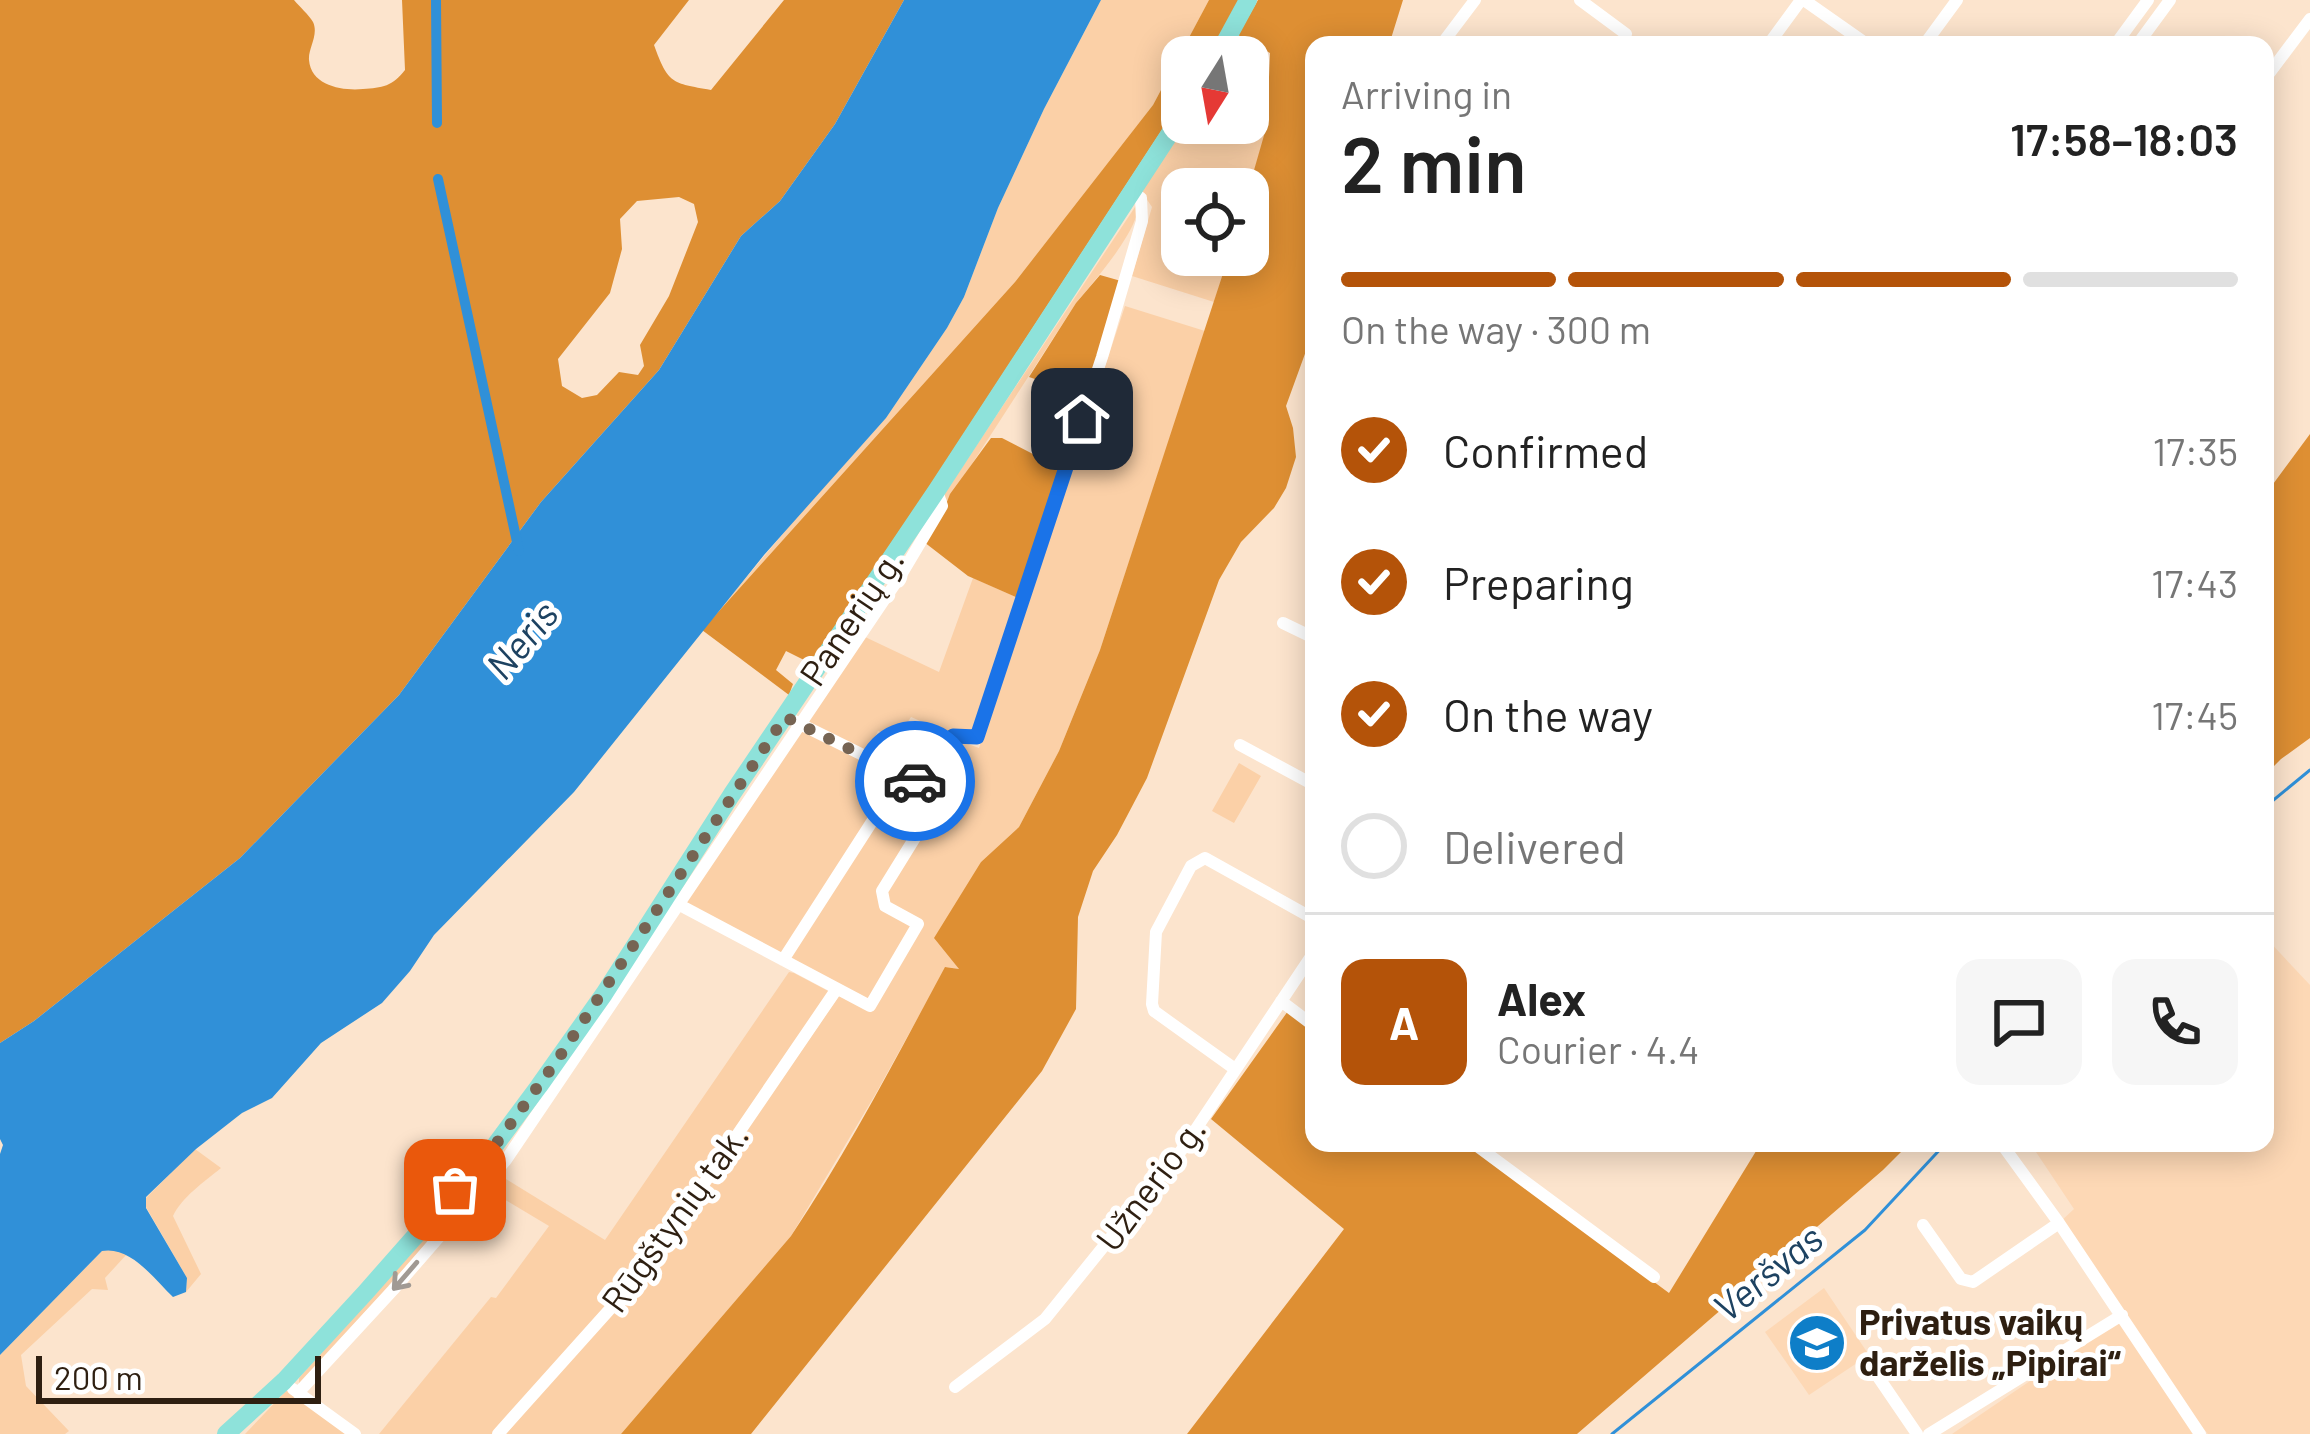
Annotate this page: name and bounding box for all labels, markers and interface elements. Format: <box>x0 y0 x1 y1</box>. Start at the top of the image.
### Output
north arrow <box>1161 36 1269 144</box>
map controls <box>1161 36 1269 276</box>
text: Arriving in <box>1341 70 1512 117</box>
text: 17:58–18:03 <box>2010 111 2238 165</box>
text: 2 min <box>1341 115 1527 209</box>
button: locate <box>1161 168 1269 276</box>
text: On the way · 300 m <box>1341 305 1651 352</box>
pin <box>1031 368 1133 470</box>
icon: home <box>1049 386 1115 452</box>
icon: check <box>1341 417 1407 483</box>
text: Confirmed <box>1443 423 1648 477</box>
text: 17:35 <box>2153 427 2238 474</box>
street label: Panerių g. <box>789 539 912 693</box>
icon: check <box>1341 549 1407 615</box>
text: Preparing <box>1443 555 1634 609</box>
text: 17:43 <box>2151 559 2238 606</box>
water label: Neris <box>475 590 567 688</box>
icon: check <box>1341 681 1407 747</box>
text: On the way <box>1443 687 1653 741</box>
text: 17:45 <box>2151 691 2238 738</box>
courier <box>855 721 975 841</box>
icon: car <box>882 748 948 814</box>
text: Delivered <box>1443 819 1626 873</box>
button: chat <box>1956 959 2082 1085</box>
button: phone <box>2112 959 2238 1085</box>
text: Alex <box>1497 971 1586 1025</box>
text: A <box>1389 995 1419 1049</box>
text: Courier · 4.4 <box>1497 1025 1700 1072</box>
street label: Užnerio g. <box>1086 1108 1214 1258</box>
street label: Rūgštynių tak. <box>591 1115 757 1320</box>
pin <box>404 1139 506 1241</box>
icon: bag <box>422 1157 488 1223</box>
water label: Veršvas <box>1703 1214 1831 1330</box>
one-way arrow <box>391 1260 419 1291</box>
place label: Privatus vaikų darželis „Pipirai“ <box>1859 1299 2122 1383</box>
school or university icon: Privatus vaikų darželis „Pipirai“ <box>1786 1312 1848 1374</box>
scale bar <box>36 1350 321 1403</box>
text: 200 m <box>54 1357 143 1397</box>

